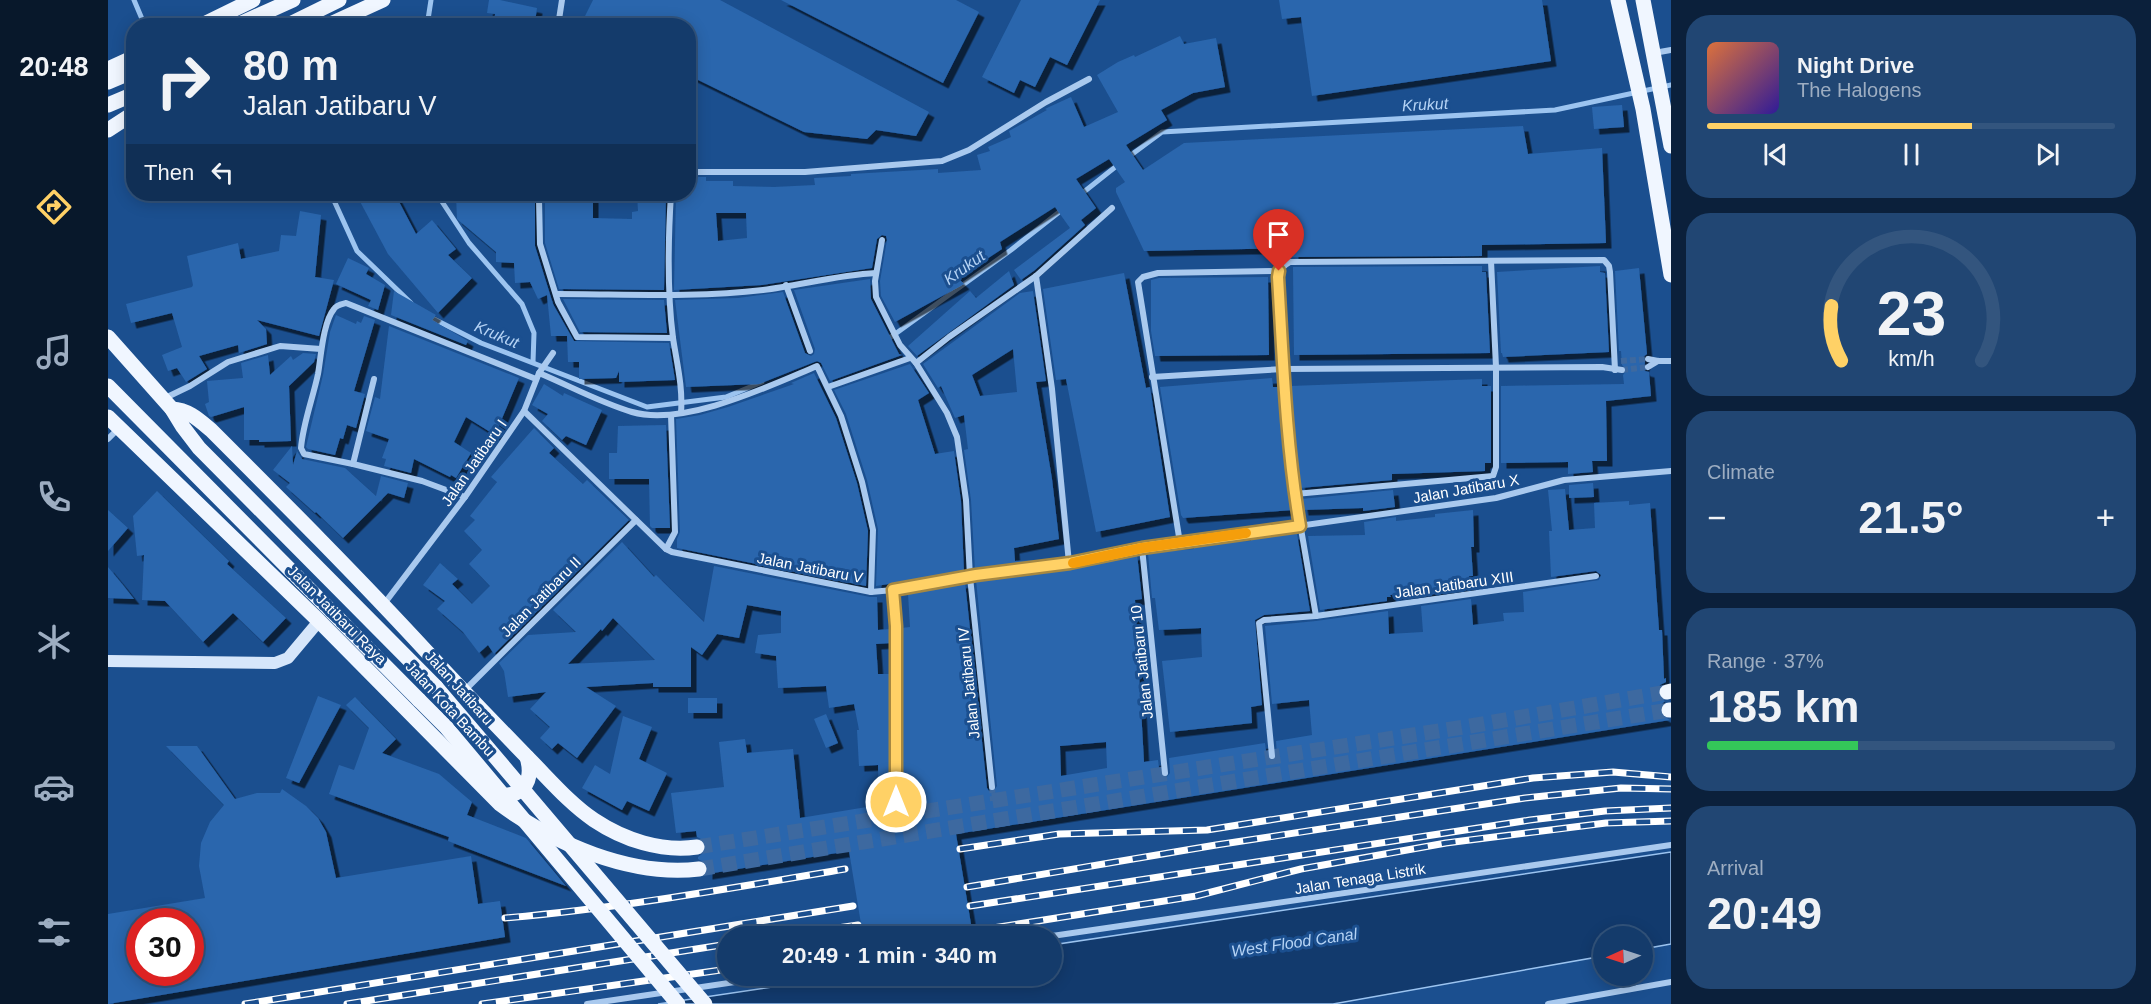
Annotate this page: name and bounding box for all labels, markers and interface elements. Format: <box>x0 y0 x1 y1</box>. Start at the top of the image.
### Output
icon: right <box>144 42 222 120</box>
text: 80 m <box>243 42 339 89</box>
text: 20:48 <box>19 52 89 82</box>
text: Night Drive <box>1797 53 1914 78</box>
text: The Halogens <box>1797 79 1922 101</box>
text: Jalan Jatibaru V <box>243 91 437 121</box>
water label: Krukut <box>1401 95 1449 114</box>
icon: previous <box>1759 138 1792 171</box>
icon: pause <box>1895 138 1928 171</box>
icon: next <box>2031 138 2064 171</box>
icon: left <box>206 156 239 189</box>
text: Then <box>144 160 194 185</box>
icon: directions <box>33 186 75 228</box>
pin <box>1253 209 1304 271</box>
icon: arrive <box>1262 218 1295 251</box>
water label: Krukut <box>941 247 988 288</box>
text: 23 <box>1876 279 1946 348</box>
water label: Krukut <box>472 318 522 352</box>
icon: music <box>33 331 75 373</box>
text: km/h <box>1888 348 1934 372</box>
street label: Jalan Jatibaru I <box>437 416 510 509</box>
text: Climate <box>1707 461 1775 483</box>
street label: Jalan Jatibaru X <box>1411 471 1520 506</box>
icon: phone <box>33 476 75 518</box>
text: 21.5° <box>1858 492 1964 543</box>
text: − <box>1707 499 1726 536</box>
text: + <box>2096 499 2115 536</box>
street label: Jalan Jatibaru V <box>756 549 865 586</box>
street label: Jalan Jatibaru II <box>497 553 584 640</box>
street label: Jalan Jatibaru Raya <box>284 562 391 668</box>
street label: Jalan Jatibaru XIII <box>1393 568 1515 601</box>
street label: Jalan Jatibaru 10 <box>1127 604 1156 720</box>
icon: climate <box>33 621 75 663</box>
street label: Jalan Jatibaru IV <box>954 627 983 740</box>
street label: Jalan Jatibaru <box>422 647 497 728</box>
text: Range · 37% <box>1707 650 1824 672</box>
street label: Jalan Kota Bambu <box>402 658 498 759</box>
text: 185 km <box>1707 681 1860 732</box>
icon: car <box>33 766 75 808</box>
position arrow <box>864 770 928 834</box>
text: Arrival <box>1707 857 1764 879</box>
street label: Jalan Tenaga Listrik <box>1293 860 1427 897</box>
text: 20:49 <box>1707 888 1822 939</box>
speed limit sign: 30 <box>126 908 204 986</box>
icon: filters <box>33 911 75 953</box>
water label: West Flood Canal <box>1230 925 1359 960</box>
north arrow <box>1593 926 1653 986</box>
map controls <box>1593 926 1653 986</box>
text: 20:49 · 1 min · 340 m <box>782 943 997 968</box>

